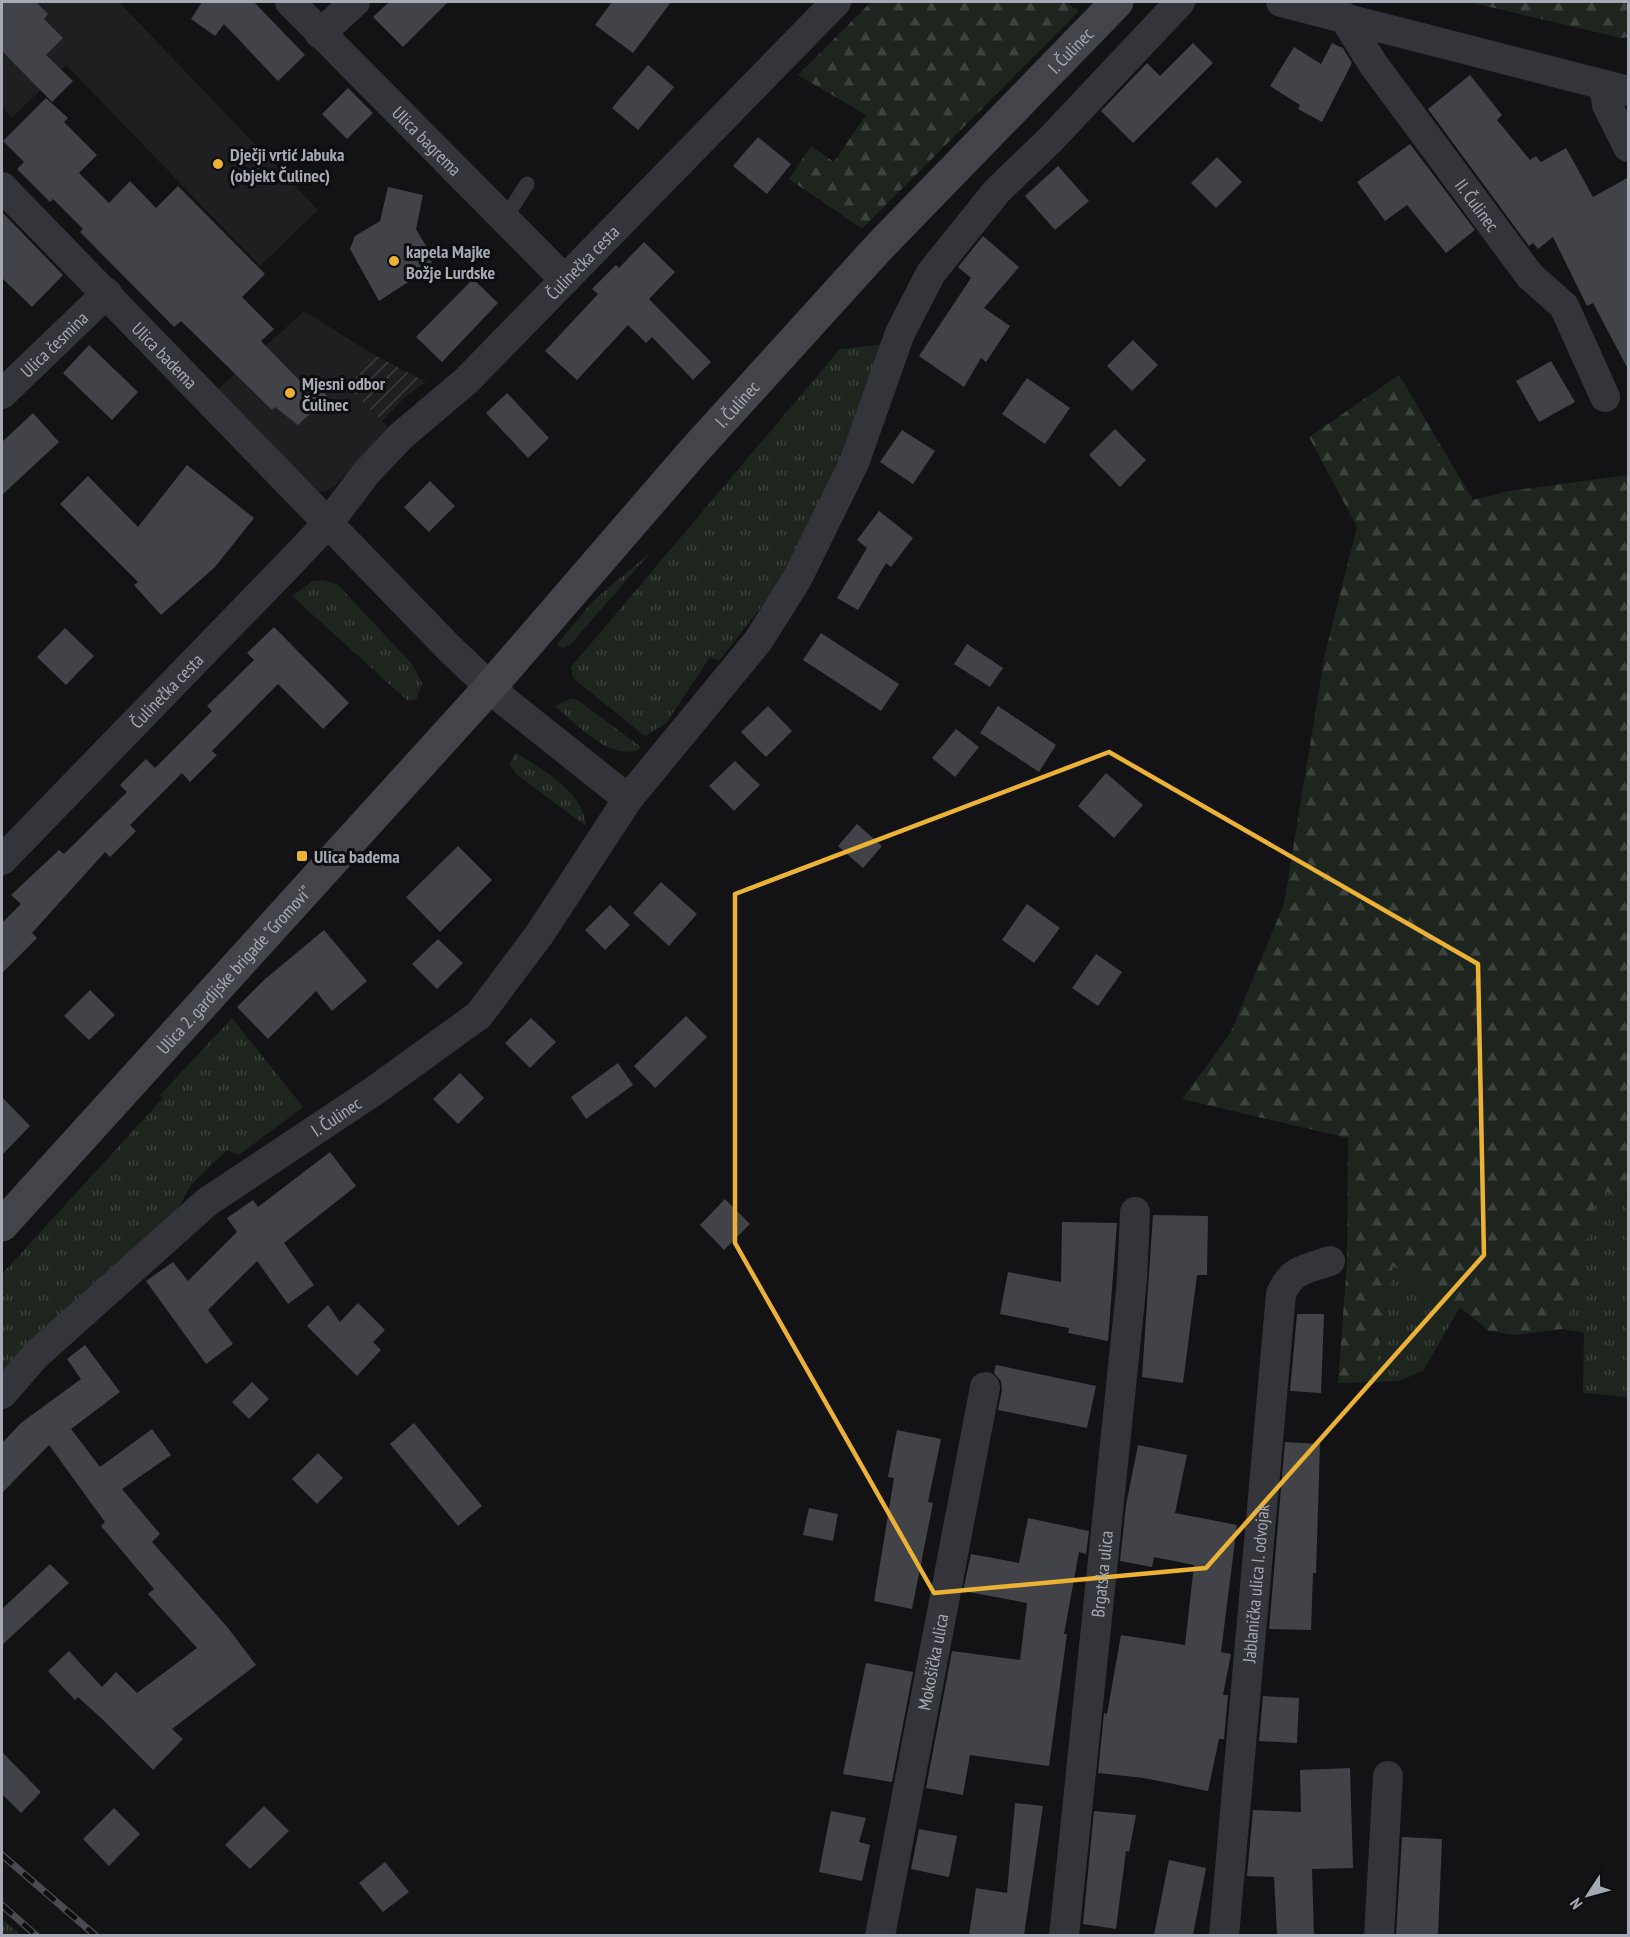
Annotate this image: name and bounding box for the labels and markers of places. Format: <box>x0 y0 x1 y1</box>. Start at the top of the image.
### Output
place label: Dječji vrtić Jabuka (objekt Čulinec) <box>230 143 344 187</box>
marker: Dječji vrtić Jabuka (objekt Čulinec) <box>211 157 225 171</box>
place label: kapela Majke Božje Lurdske <box>406 240 496 284</box>
marker: kapela Majke Božje Lurdske <box>387 254 401 268</box>
place label: Mjesni odbor Čulinec <box>302 372 386 416</box>
marker: Mjesni odbor Čulinec <box>283 386 297 400</box>
place label: Ulica badema <box>314 845 400 868</box>
marker: Ulica badema <box>295 849 309 863</box>

